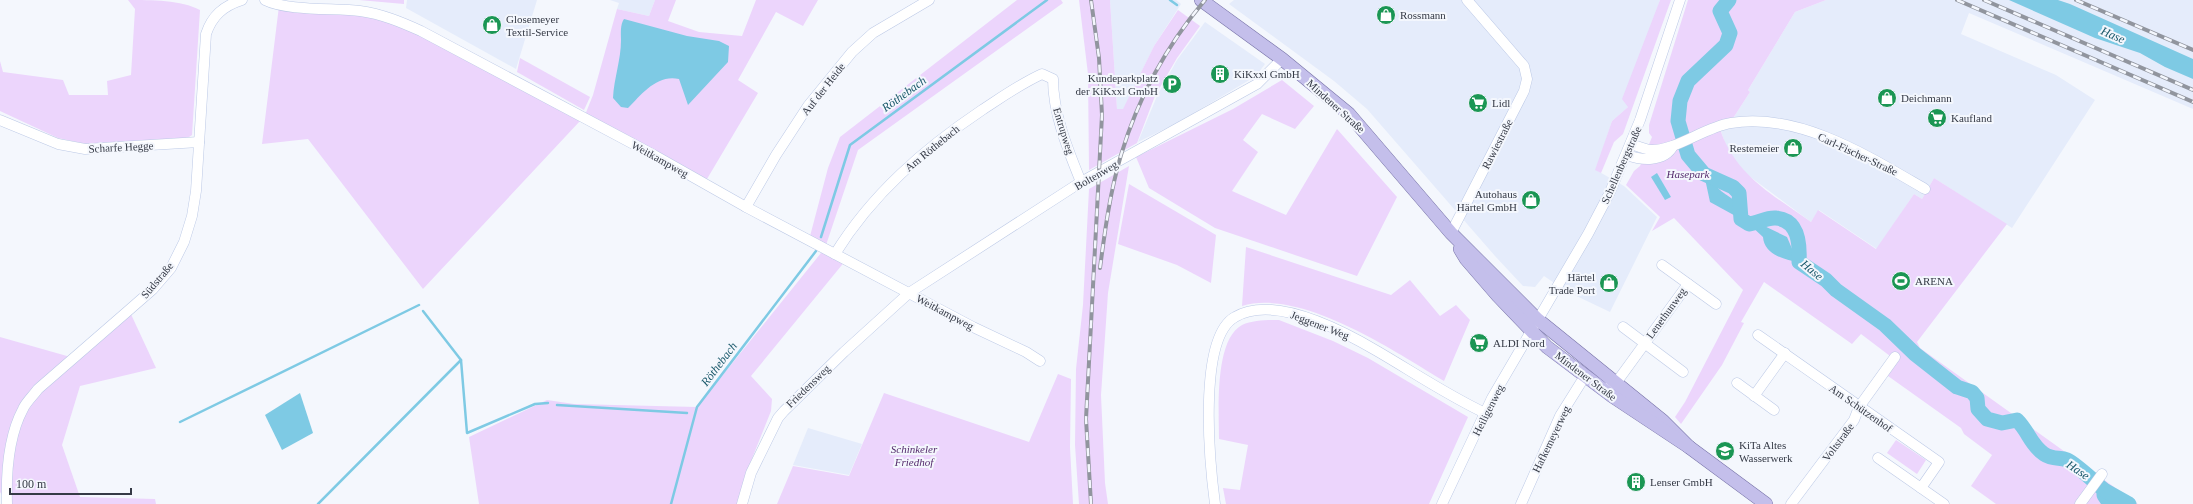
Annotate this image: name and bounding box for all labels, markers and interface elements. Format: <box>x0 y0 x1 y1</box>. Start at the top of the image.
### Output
shop icon: Rossmann <box>1375 4 1397 26</box>
place label: Rossmann <box>1400 9 1446 21</box>
place label: Glosemeyer Textil-Service <box>506 13 568 38</box>
shop icon: Glosemeyer Textil-Service <box>481 14 503 36</box>
water label: Hase <box>2098 23 2128 47</box>
street label: Auf der Heide <box>799 60 847 117</box>
building icon: KiKxxl GmbH <box>1209 63 1231 85</box>
place label: KiKxxl GmbH <box>1234 68 1300 80</box>
place label: Kundeparkplatz der KiKxxl GmbH <box>1076 72 1158 97</box>
water label: Röthebach <box>878 73 929 115</box>
parking icon: Kundeparkplatz der KiKxxl GmbH <box>1161 73 1183 95</box>
street label: Mindener Straße <box>1305 77 1367 135</box>
shop icon: Deichmann <box>1876 87 1898 109</box>
supermarket icon: Lidl <box>1467 92 1489 114</box>
place label: Deichmann <box>1901 92 1952 104</box>
place label: Lidl <box>1492 97 1510 109</box>
street label: Entrupweg <box>1051 106 1077 156</box>
supermarket icon: Kaufland <box>1926 107 1948 129</box>
place label: Kaufland <box>1951 112 1992 124</box>
street label: Rawiestraße <box>1479 117 1515 171</box>
street label: Am Röthebach <box>902 122 962 174</box>
street label: Schellenbergstraße <box>1599 124 1644 206</box>
street label: Carl-Fischer-Straße <box>1816 130 1900 178</box>
shop icon: Restemeier <box>1782 137 1804 159</box>
street label: Weitkampweg <box>629 138 691 180</box>
street label: Scharfe Hegge <box>88 139 154 155</box>
place label: Restemeier <box>1730 142 1779 154</box>
street label: Boltenweg <box>1072 158 1120 192</box>
park label: Hasepark <box>1666 168 1710 180</box>
place label: Autohaus Härtel GmbH <box>1457 188 1517 213</box>
shop icon: Autohaus Härtel GmbH <box>1520 189 1542 211</box>
water label: Hase <box>1797 256 1826 284</box>
street label: Südstraße <box>138 259 176 300</box>
sports icon: ARENA <box>1890 270 1912 292</box>
place label: Härtel Trade Port <box>1549 271 1595 296</box>
shop icon: Härtel Trade Port <box>1598 272 1620 294</box>
place label: ARENA <box>1915 275 1953 287</box>
street label: Lenethunweg <box>1644 285 1689 341</box>
street label: Weitkampweg <box>914 292 976 332</box>
street label: Jeggener Weg <box>1289 308 1351 342</box>
supermarket icon: ALDI Nord <box>1468 332 1490 354</box>
place label: ALDI Nord <box>1493 337 1545 349</box>
water label: Röthebach <box>697 339 740 390</box>
street label: Mindener Straße <box>1553 349 1619 403</box>
street label: Friedensweg <box>784 362 833 410</box>
street label: Heiligenweg <box>1470 382 1506 438</box>
street label: Am Schützenhof <box>1827 382 1895 434</box>
street label: Hafkemeyerweg <box>1530 403 1573 474</box>
street label: Voltstraße <box>1820 421 1856 463</box>
place label: KiTa Altes Wasserwerk <box>1739 439 1793 464</box>
school or university icon: KiTa Altes Wasserwerk <box>1714 440 1736 462</box>
park label: Schinkeler Friedhof <box>891 443 938 468</box>
water label: Hase <box>2063 457 2093 483</box>
scale bar <box>10 470 131 496</box>
building icon: Lenser GmbH <box>1625 471 1647 493</box>
place label: Lenser GmbH <box>1650 476 1713 488</box>
text: 100 m <box>16 477 47 491</box>

